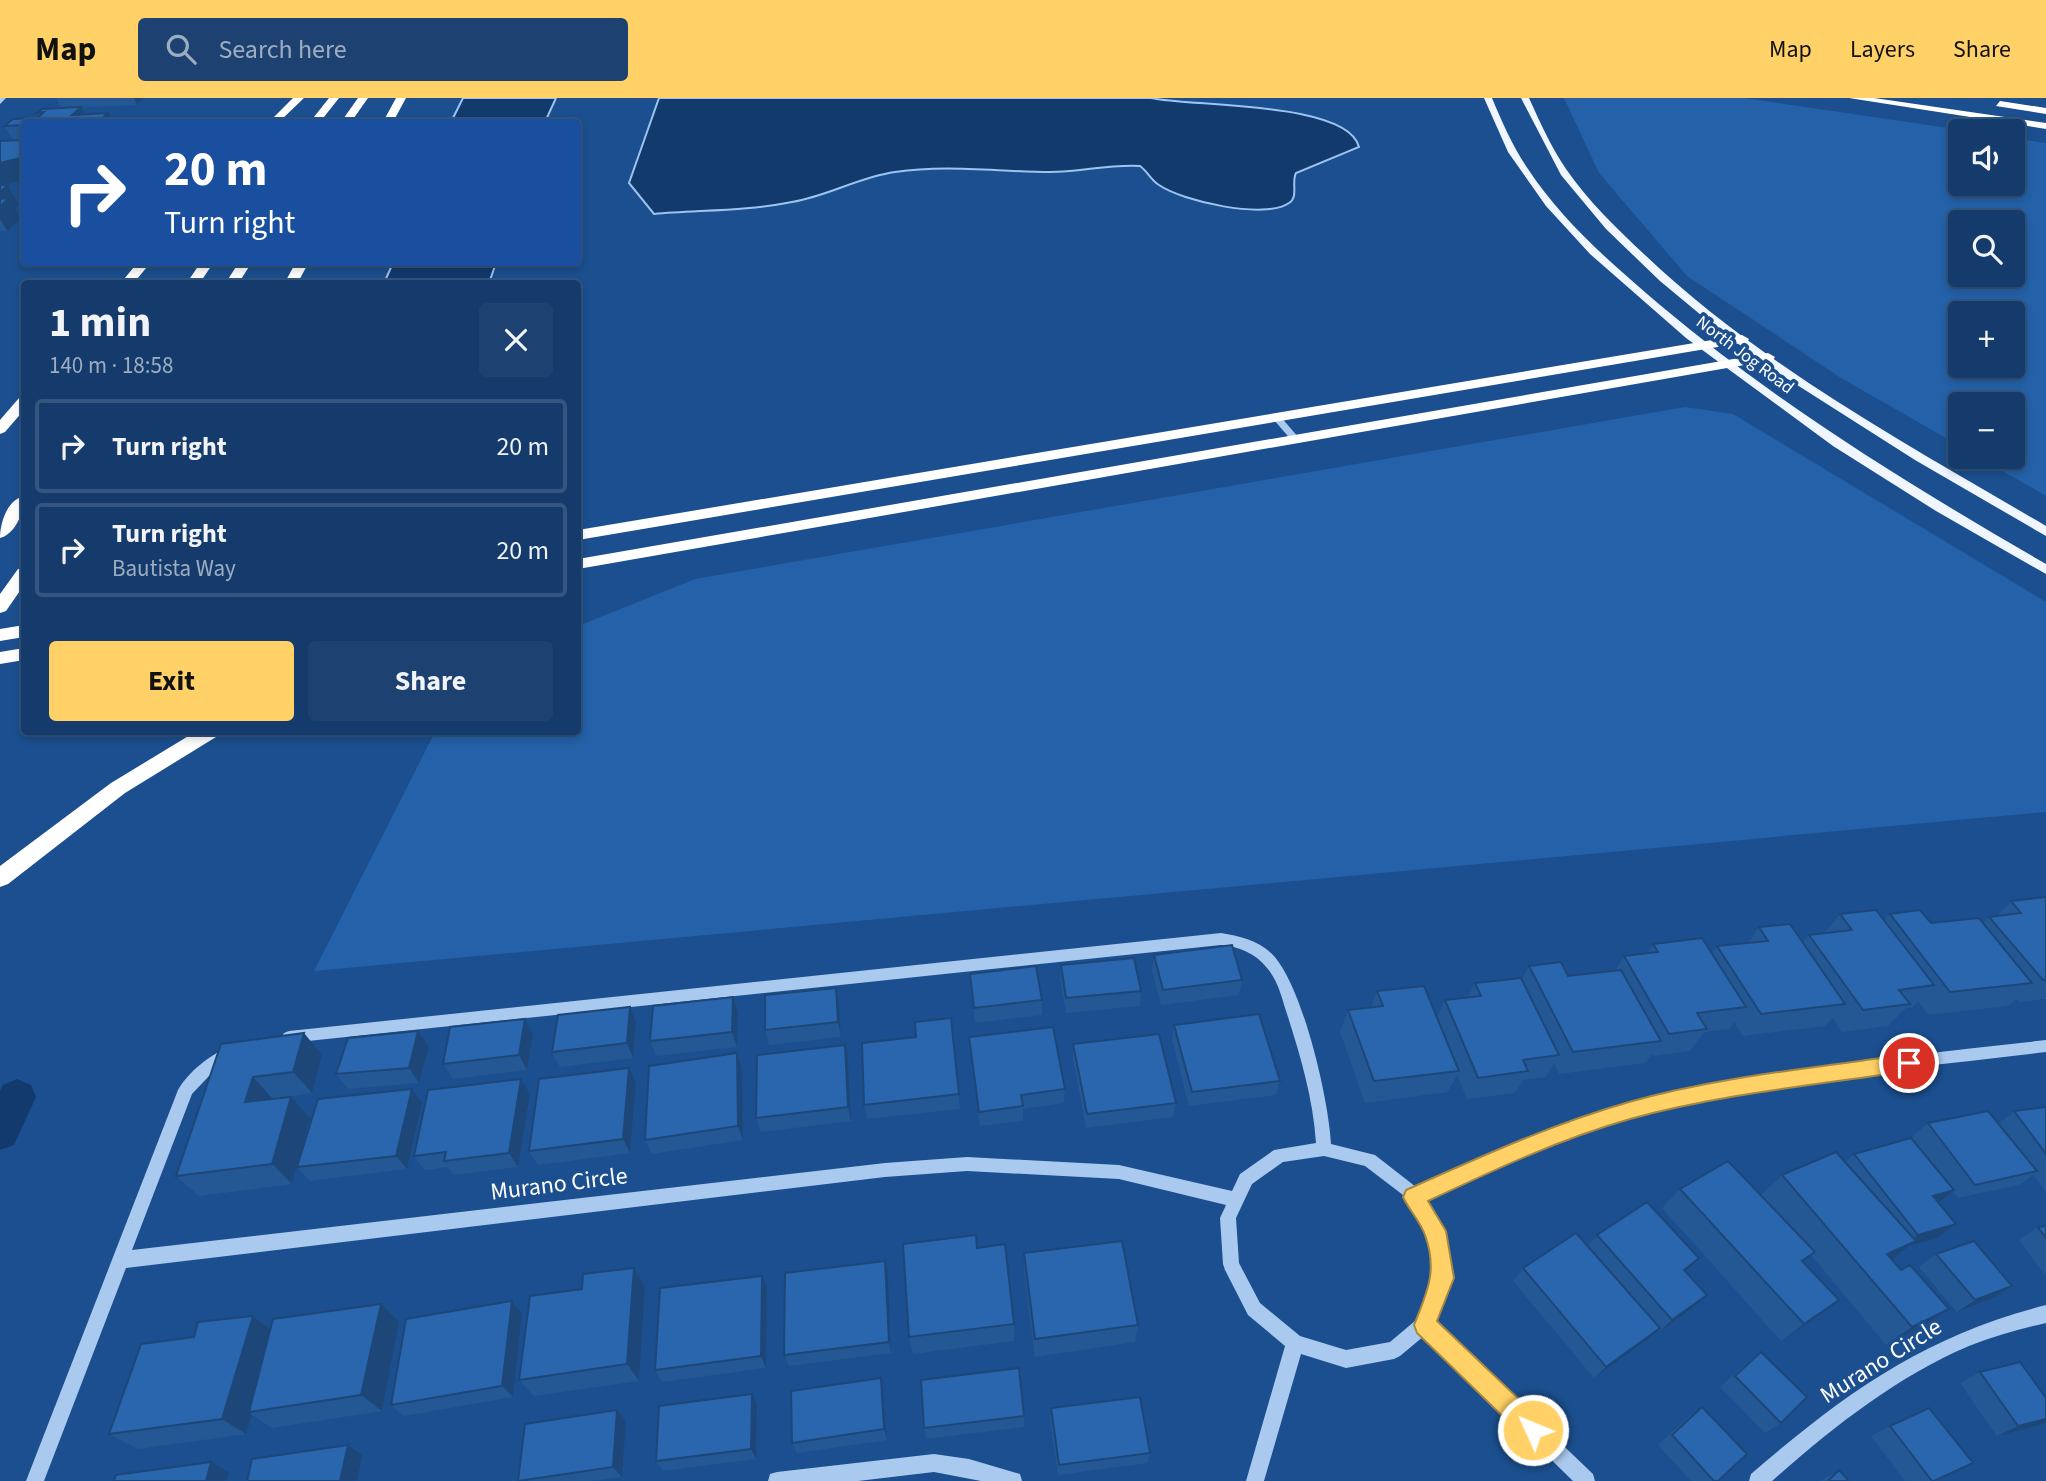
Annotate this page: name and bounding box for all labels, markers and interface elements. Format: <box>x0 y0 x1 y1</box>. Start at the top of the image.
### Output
search box <box>138 18 628 81</box>
text: Map <box>35 26 96 73</box>
icon: search <box>162 30 200 68</box>
text: Search here <box>218 31 347 68</box>
text: Map <box>1769 32 1812 67</box>
text: Layers <box>1850 32 1915 67</box>
text: Share <box>1953 32 2011 67</box>
map controls <box>1948 119 2025 469</box>
button: sound <box>1948 119 2025 196</box>
text: 20 m <box>164 135 268 205</box>
icon: right <box>49 147 140 238</box>
text: Turn right <box>164 200 295 246</box>
button: search <box>1948 210 2025 287</box>
text: 1 min <box>49 293 151 353</box>
button: + <box>1948 301 2025 378</box>
button: close <box>479 303 553 377</box>
street label: North Jog Road <box>1691 310 1799 400</box>
text: 140 m · 18:58 <box>49 349 173 382</box>
button: − <box>1948 392 2025 469</box>
icon: right <box>53 427 91 465</box>
text: Turn right <box>112 428 227 465</box>
text: 20 m <box>496 428 549 465</box>
text: Turn right <box>112 515 227 552</box>
icon: right <box>53 531 91 569</box>
text: 20 m <box>496 532 549 569</box>
text: Bautista Way <box>112 552 236 585</box>
button: Exit <box>49 641 294 721</box>
button: Share <box>308 641 553 721</box>
pin <box>1879 1033 1939 1093</box>
icon: arrive <box>1890 1044 1928 1082</box>
street label: Murano Circle <box>488 1158 630 1210</box>
street label: Murano Circle <box>1813 1310 1949 1412</box>
position arrow <box>1496 1393 1570 1467</box>

